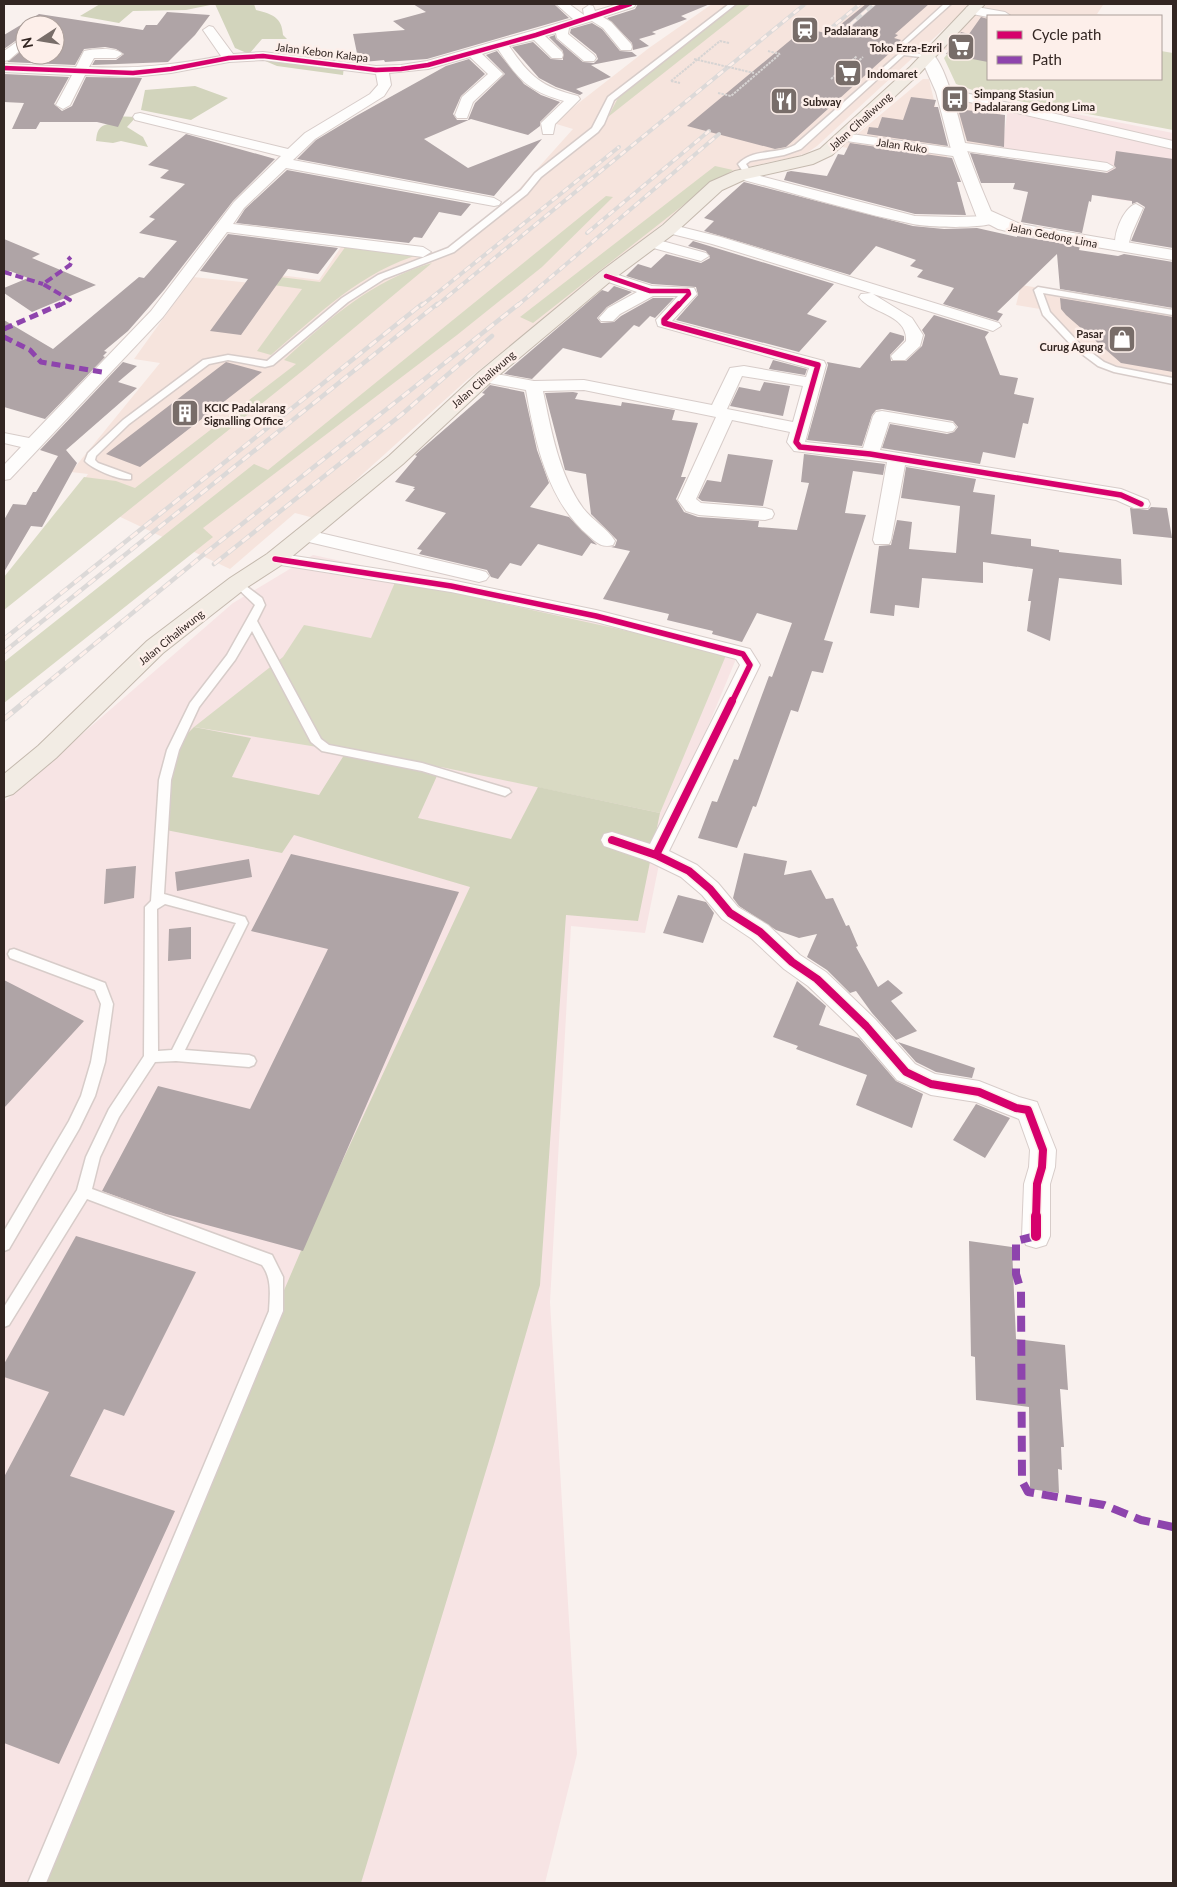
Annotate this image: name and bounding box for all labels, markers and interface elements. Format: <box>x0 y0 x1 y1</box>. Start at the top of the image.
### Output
north arrow <box>15 15 65 65</box>
station icon: Padalarang <box>790 15 820 45</box>
legend <box>987 15 1162 80</box>
place label: Padalarang <box>824 24 878 37</box>
text: Cycle path <box>1032 25 1101 43</box>
supermarket icon: Toko Ezra-Ezril <box>946 32 976 62</box>
text: N <box>17 36 36 50</box>
street label: Jalan Kebon Kalapa <box>275 40 369 64</box>
place label: Toko Ezra-Ezril <box>870 41 942 54</box>
text: Path <box>1032 50 1062 68</box>
supermarket icon: Indomaret <box>833 58 863 88</box>
place label: Indomaret <box>867 67 919 80</box>
bus stop icon: Simpang Stasiun Padalarang Gedong Lima <box>940 84 970 114</box>
restaurant icon: Subway <box>769 86 799 116</box>
place label: Simpang Stasiun Padalarang Gedong Lima <box>974 87 1095 113</box>
street label: Jalan Cihaliwung <box>826 89 894 153</box>
place label: Subway <box>803 95 841 108</box>
street label: Jalan Ruko <box>876 135 928 155</box>
street label: Jalan Gedong Lima <box>1007 220 1099 250</box>
shop icon: Pasar Curug Agung <box>1107 324 1137 354</box>
place label: Pasar Curug Agung <box>1040 327 1104 353</box>
street label: Jalan Cihaliwung <box>448 348 518 410</box>
building icon: KCIC Padalarang Signalling Office <box>170 398 200 428</box>
place label: KCIC Padalarang Signalling Office <box>204 401 286 427</box>
street label: Jalan Cihaliwung <box>136 606 207 667</box>

